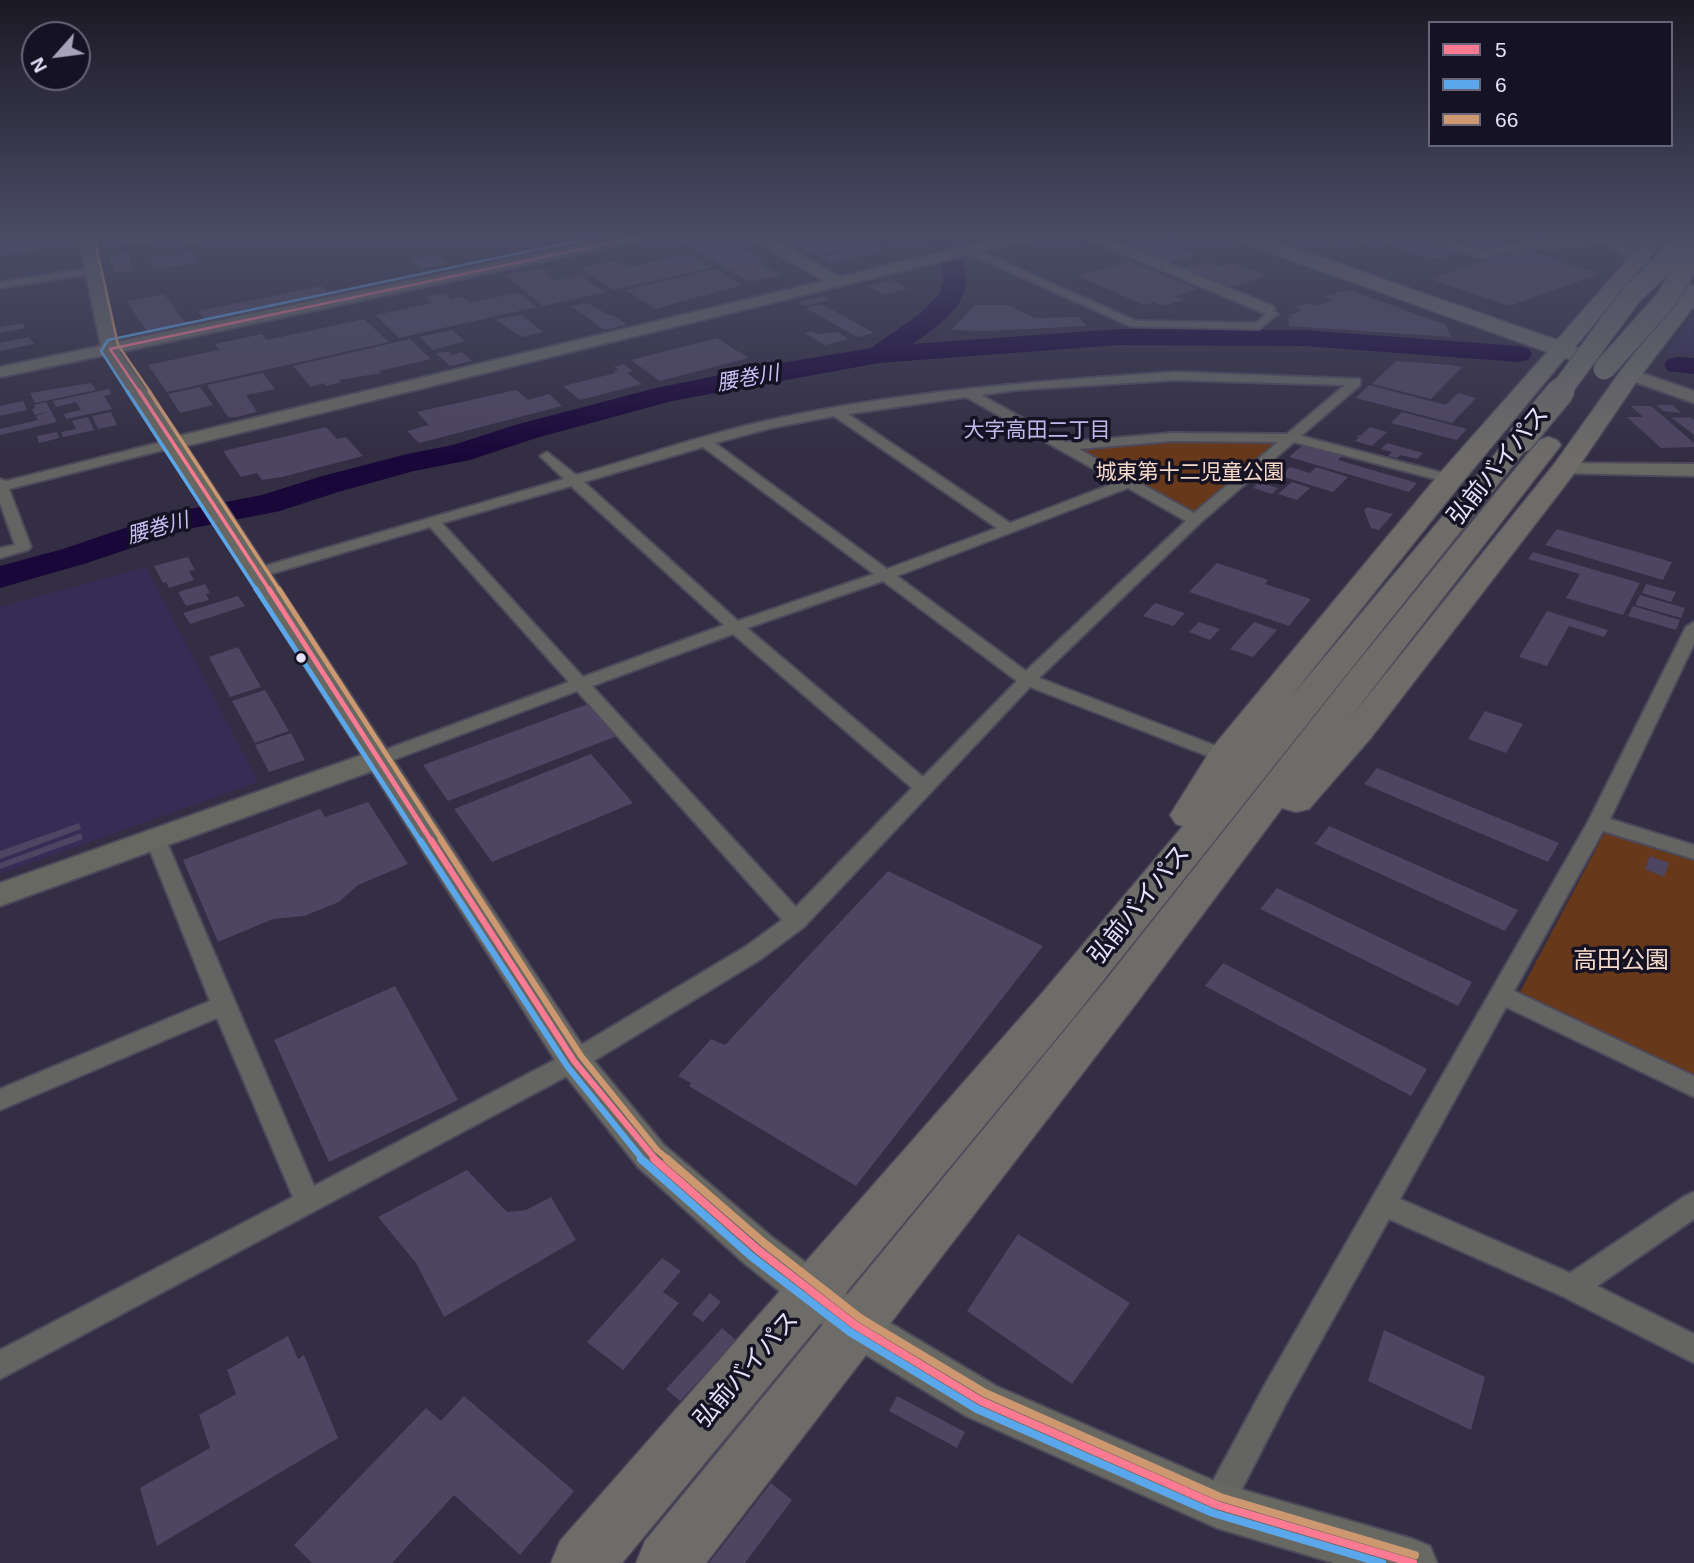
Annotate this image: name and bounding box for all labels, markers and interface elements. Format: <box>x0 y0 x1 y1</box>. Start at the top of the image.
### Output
north arrow <box>21 21 91 91</box>
legend <box>1428 21 1673 147</box>
text: 5 <box>1495 38 1507 61</box>
text: N <box>26 54 51 76</box>
text: 6 <box>1495 73 1507 96</box>
text: 66 <box>1495 108 1518 131</box>
water label: 腰巻川 <box>715 361 781 397</box>
street label: 弘前バイパス <box>1442 401 1556 531</box>
district label: 大字高田二丁目 <box>964 418 1110 444</box>
park label: 城東第十二児童公園 <box>1096 460 1284 486</box>
water label: 腰巻川 <box>124 508 192 550</box>
unlabelled marker <box>294 651 308 665</box>
street label: 弘前バイパス <box>1083 840 1197 970</box>
park label: 高田公園 <box>1573 947 1669 975</box>
street label: 弘前バイパス <box>689 1306 805 1434</box>

